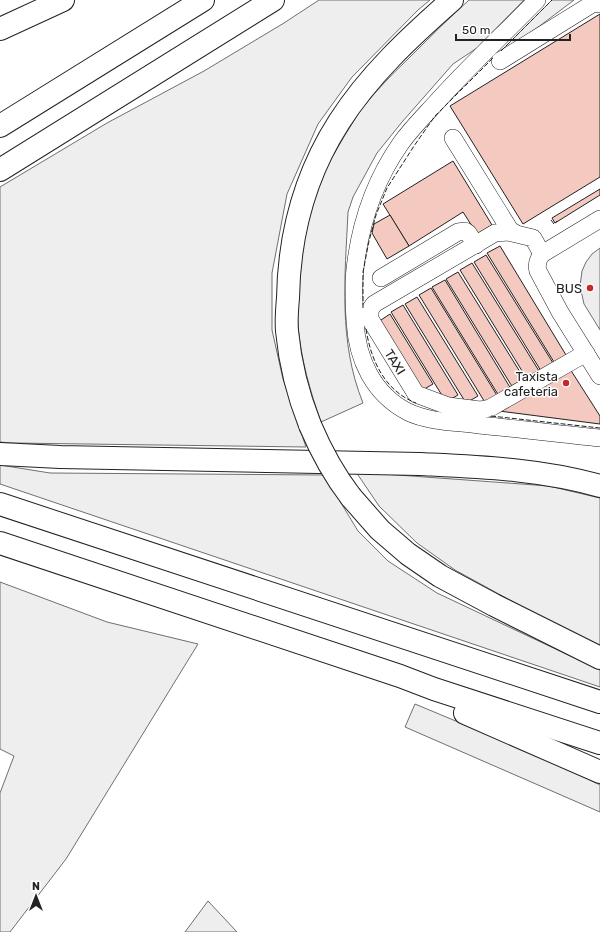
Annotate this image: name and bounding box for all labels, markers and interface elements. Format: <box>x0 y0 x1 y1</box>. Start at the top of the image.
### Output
scale bar <box>456 16 570 42</box>
text: 50 m <box>462 23 490 37</box>
place label: BUS <box>556 281 582 296</box>
marker: BUS <box>585 283 595 293</box>
street label: TAXI <box>381 347 409 377</box>
place label: Taxista cafeteria <box>504 369 558 399</box>
marker: Taxista cafeteria <box>561 378 571 388</box>
north arrow <box>16 876 56 916</box>
text: N <box>32 880 40 893</box>

